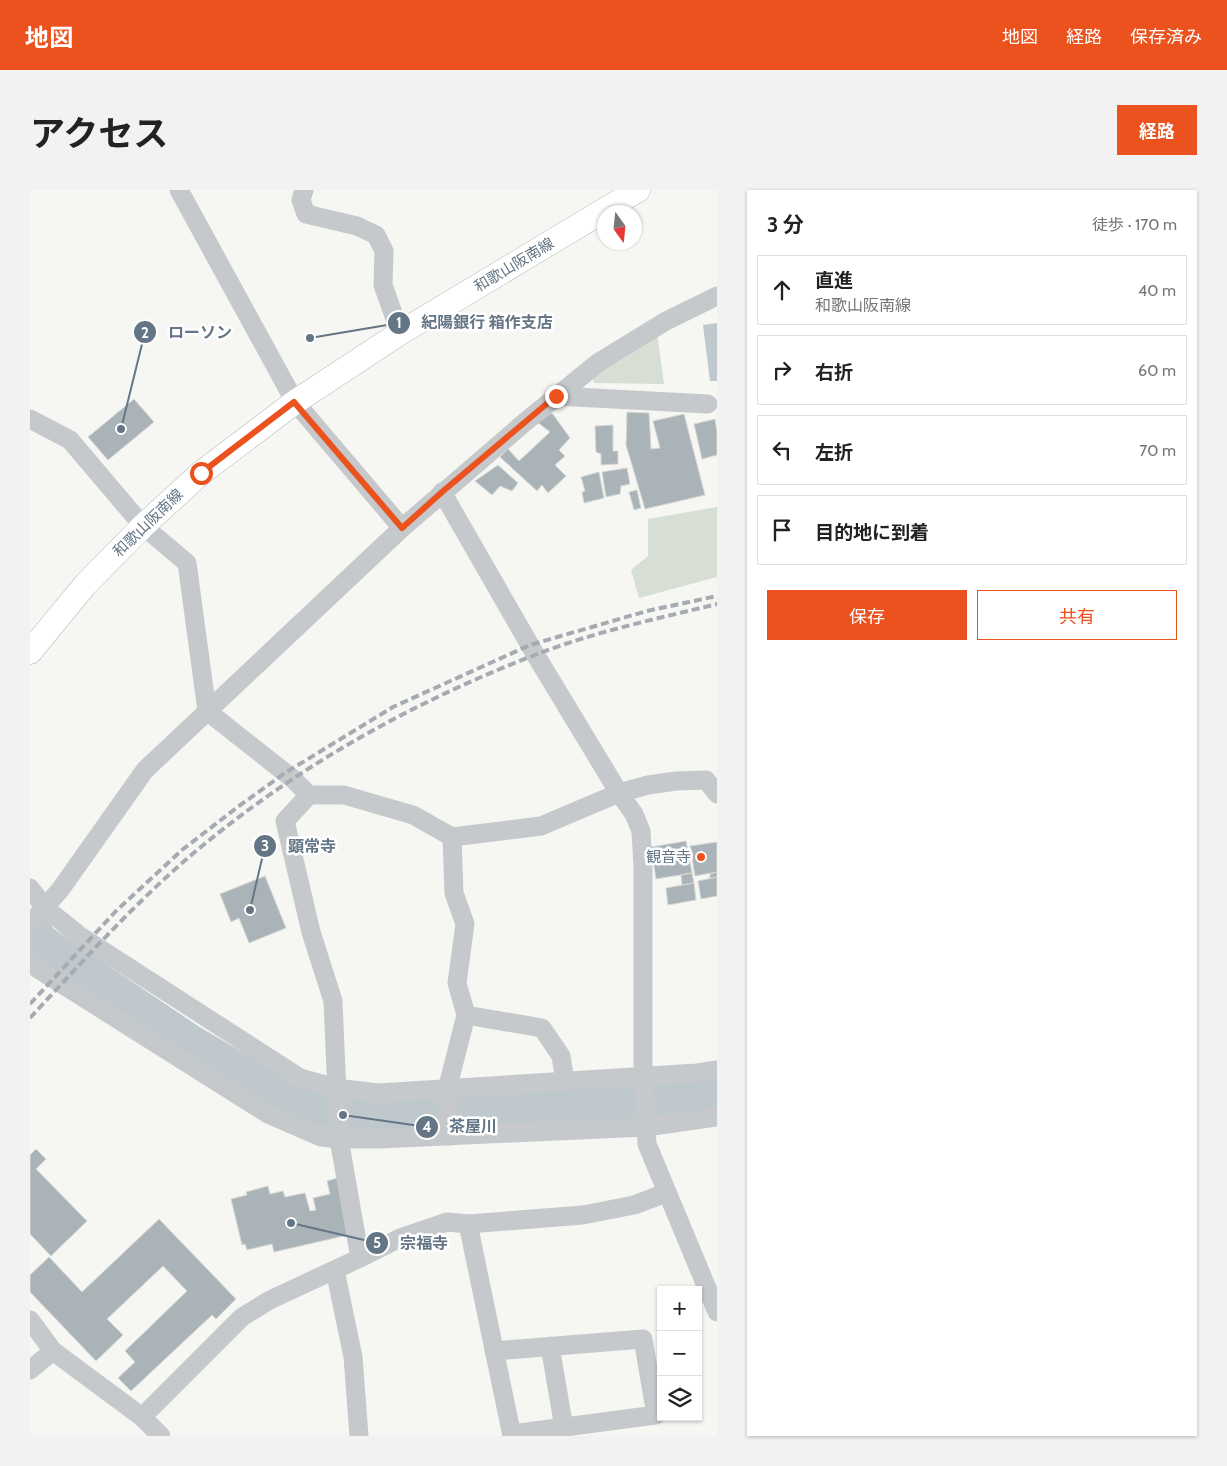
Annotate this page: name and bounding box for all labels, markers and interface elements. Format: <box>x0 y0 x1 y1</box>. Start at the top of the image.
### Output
text: 地図 <box>25 23 73 52</box>
text: 地図 <box>1002 26 1038 48</box>
text: 経路 <box>1066 26 1102 48</box>
text: 保存済み <box>1130 26 1202 48</box>
button: 経路 <box>1117 105 1197 155</box>
text: アクセス <box>30 112 168 155</box>
north arrow <box>597 205 642 250</box>
text: 3 分 <box>767 212 804 237</box>
text: 徒歩 · 170 m <box>1092 215 1177 234</box>
street label: 和歌山阪南線 <box>471 234 557 296</box>
text: 直進 <box>815 269 853 292</box>
icon: ahead <box>768 276 796 304</box>
text: 40 m <box>1138 281 1176 300</box>
text: 和歌山阪南線 <box>815 296 911 315</box>
callout: 紀陽銀行 箱作支店 <box>386 307 563 338</box>
text: 紀陽銀行 箱作支店 <box>421 313 553 332</box>
text: 1 <box>396 314 402 332</box>
callout: ローソン <box>133 317 242 348</box>
text: ローソン <box>168 323 232 342</box>
text: 2 <box>141 324 149 342</box>
icon: right <box>768 356 796 384</box>
text: 右折 <box>815 361 853 384</box>
text: 60 m <box>1138 361 1176 380</box>
route end <box>545 385 568 408</box>
icon: left <box>768 436 796 464</box>
text: 左折 <box>815 441 853 464</box>
text: 70 m <box>1139 441 1176 460</box>
route start <box>190 462 213 485</box>
street label: 和歌山阪南線 <box>109 485 187 561</box>
icon: arrive <box>768 516 796 544</box>
text: 目的地に到着 <box>815 521 929 544</box>
button: 保存 <box>767 590 967 640</box>
button: 共有 <box>977 590 1177 640</box>
callout: 顕常寺 <box>253 831 346 862</box>
text: 3 <box>261 837 269 855</box>
text: 顕常寺 <box>288 837 336 856</box>
place label: 観音寺 <box>646 848 691 866</box>
marker: 観音寺 <box>695 851 707 863</box>
callout: 茶屋川 <box>414 1111 507 1142</box>
text: 茶屋川 <box>449 1117 497 1136</box>
text: 4 <box>422 1118 432 1136</box>
callout: 宗福寺 <box>365 1227 458 1258</box>
text: 5 <box>373 1234 381 1252</box>
text: 宗福寺 <box>400 1234 448 1253</box>
map controls <box>657 1286 702 1421</box>
button: + <box>657 1286 702 1331</box>
button: − <box>657 1331 702 1376</box>
button: layers <box>657 1376 702 1421</box>

